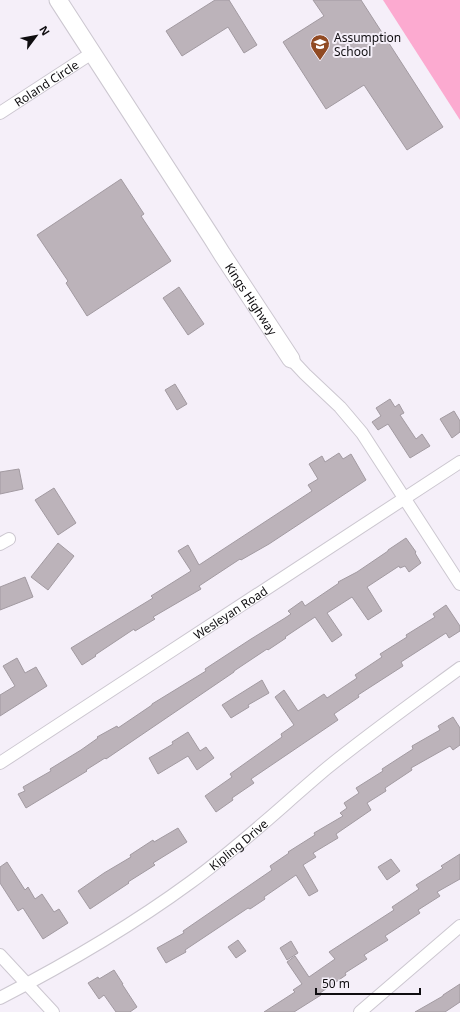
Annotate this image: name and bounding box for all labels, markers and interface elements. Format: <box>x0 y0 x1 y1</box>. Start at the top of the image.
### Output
north arrow <box>16 16 56 56</box>
text: N <box>36 23 54 38</box>
place label: Assumption School <box>334 29 401 60</box>
school or university icon: Assumption School <box>309 33 331 61</box>
street label: Roland Circle <box>11 56 82 110</box>
street label: Kings Highway <box>221 259 282 339</box>
street label: Wesleyan Road <box>190 582 270 643</box>
street label: Kipling Drive <box>205 815 271 874</box>
scale bar <box>316 970 420 996</box>
text: 50 m <box>322 975 350 992</box>

